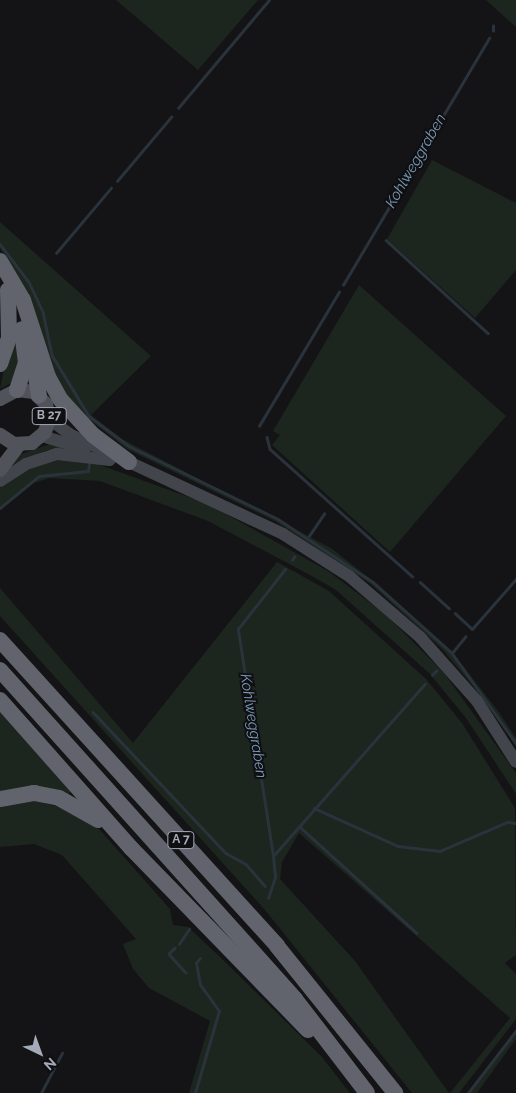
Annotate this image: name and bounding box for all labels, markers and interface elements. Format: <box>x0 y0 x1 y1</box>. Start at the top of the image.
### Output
water label: Kohlweggraben <box>382 111 450 211</box>
road number: B 27 <box>32 406 66 426</box>
water label: Kohlweggraben <box>236 672 270 780</box>
road number: A 7 <box>166 830 196 850</box>
north arrow <box>15 1028 65 1078</box>
text: N <box>41 1055 59 1074</box>

